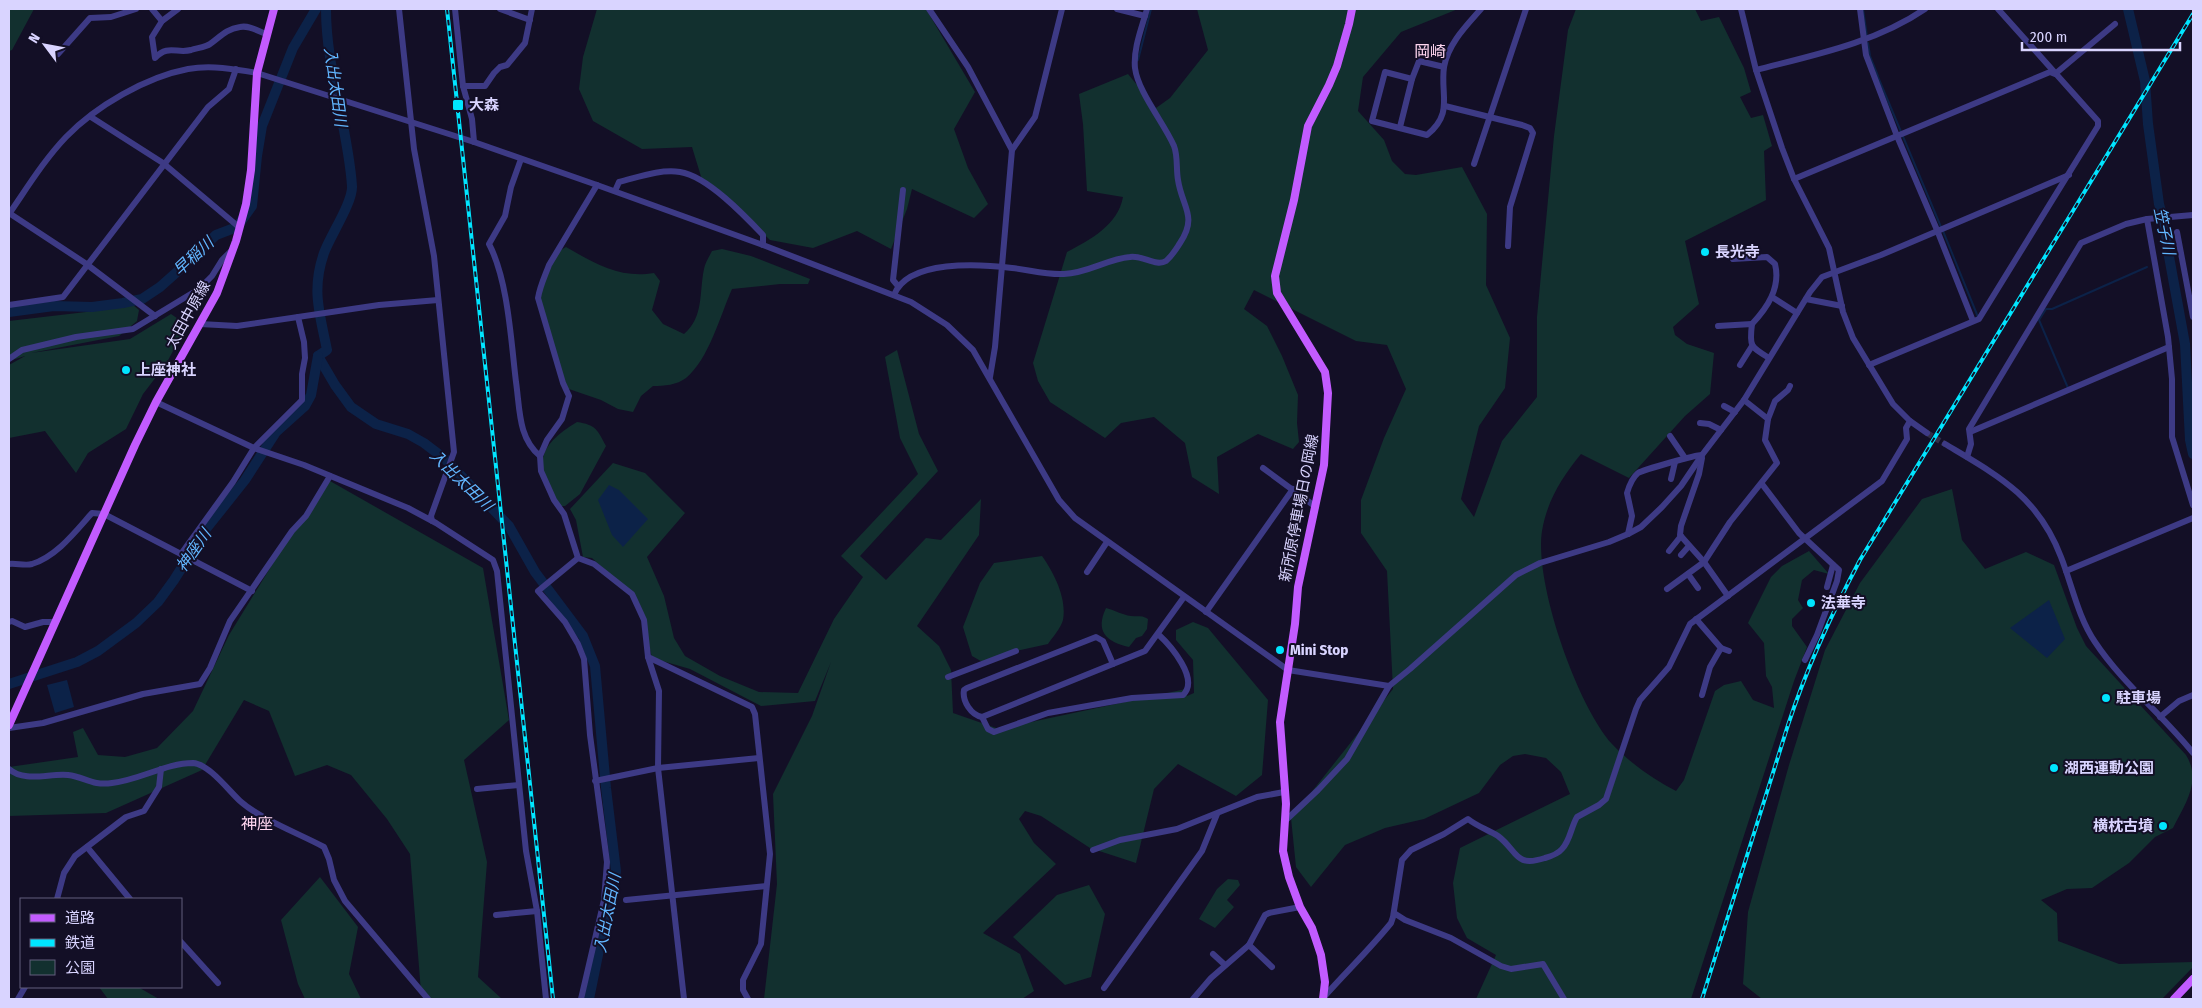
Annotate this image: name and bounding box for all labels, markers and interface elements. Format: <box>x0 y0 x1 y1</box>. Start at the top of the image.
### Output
north arrow <box>20 20 70 70</box>
scale bar <box>2022 20 2180 52</box>
text: 200 m <box>2030 28 2067 46</box>
text: N <box>25 30 44 46</box>
district label: 岡崎 <box>1414 42 1446 61</box>
water label: 入出太田川 <box>321 46 351 130</box>
place label: 大森 <box>469 96 499 114</box>
marker: 大森 <box>451 98 465 112</box>
water label: 笠子川 <box>2150 206 2179 259</box>
water label: 早稲川 <box>169 232 219 280</box>
place label: 長光寺 <box>1715 243 1760 261</box>
marker: 長光寺 <box>1699 246 1711 258</box>
street label: 太田中原線 <box>162 278 214 352</box>
place label: 上座神社 <box>136 361 196 379</box>
marker: 上座神社 <box>120 364 132 376</box>
street label: 新所原停車場日の岡線 <box>1276 433 1322 583</box>
water label: 入出太田川 <box>426 446 498 516</box>
water label: 神座川 <box>172 524 216 575</box>
place label: 法華寺 <box>1821 594 1866 612</box>
marker: 法華寺 <box>1805 597 1817 609</box>
place label: Mini Stop <box>1290 641 1349 659</box>
marker: Mini Stop <box>1274 644 1286 656</box>
place label: 駐車場 <box>2116 689 2161 707</box>
marker: 駐車場 <box>2100 692 2112 704</box>
place label: 湖西運動公園 <box>2064 759 2154 777</box>
marker: 湖西運動公園 <box>2048 762 2060 774</box>
district label: 神座 <box>241 814 273 833</box>
place label: 横枕古墳 <box>2093 817 2153 835</box>
marker: 横枕古墳 <box>2157 820 2169 832</box>
water label: 入出太田川 <box>591 870 625 954</box>
legend <box>20 898 182 988</box>
text: 道路 <box>65 909 95 927</box>
text: 鉄道 <box>65 934 95 952</box>
text: 公園 <box>65 959 95 977</box>

